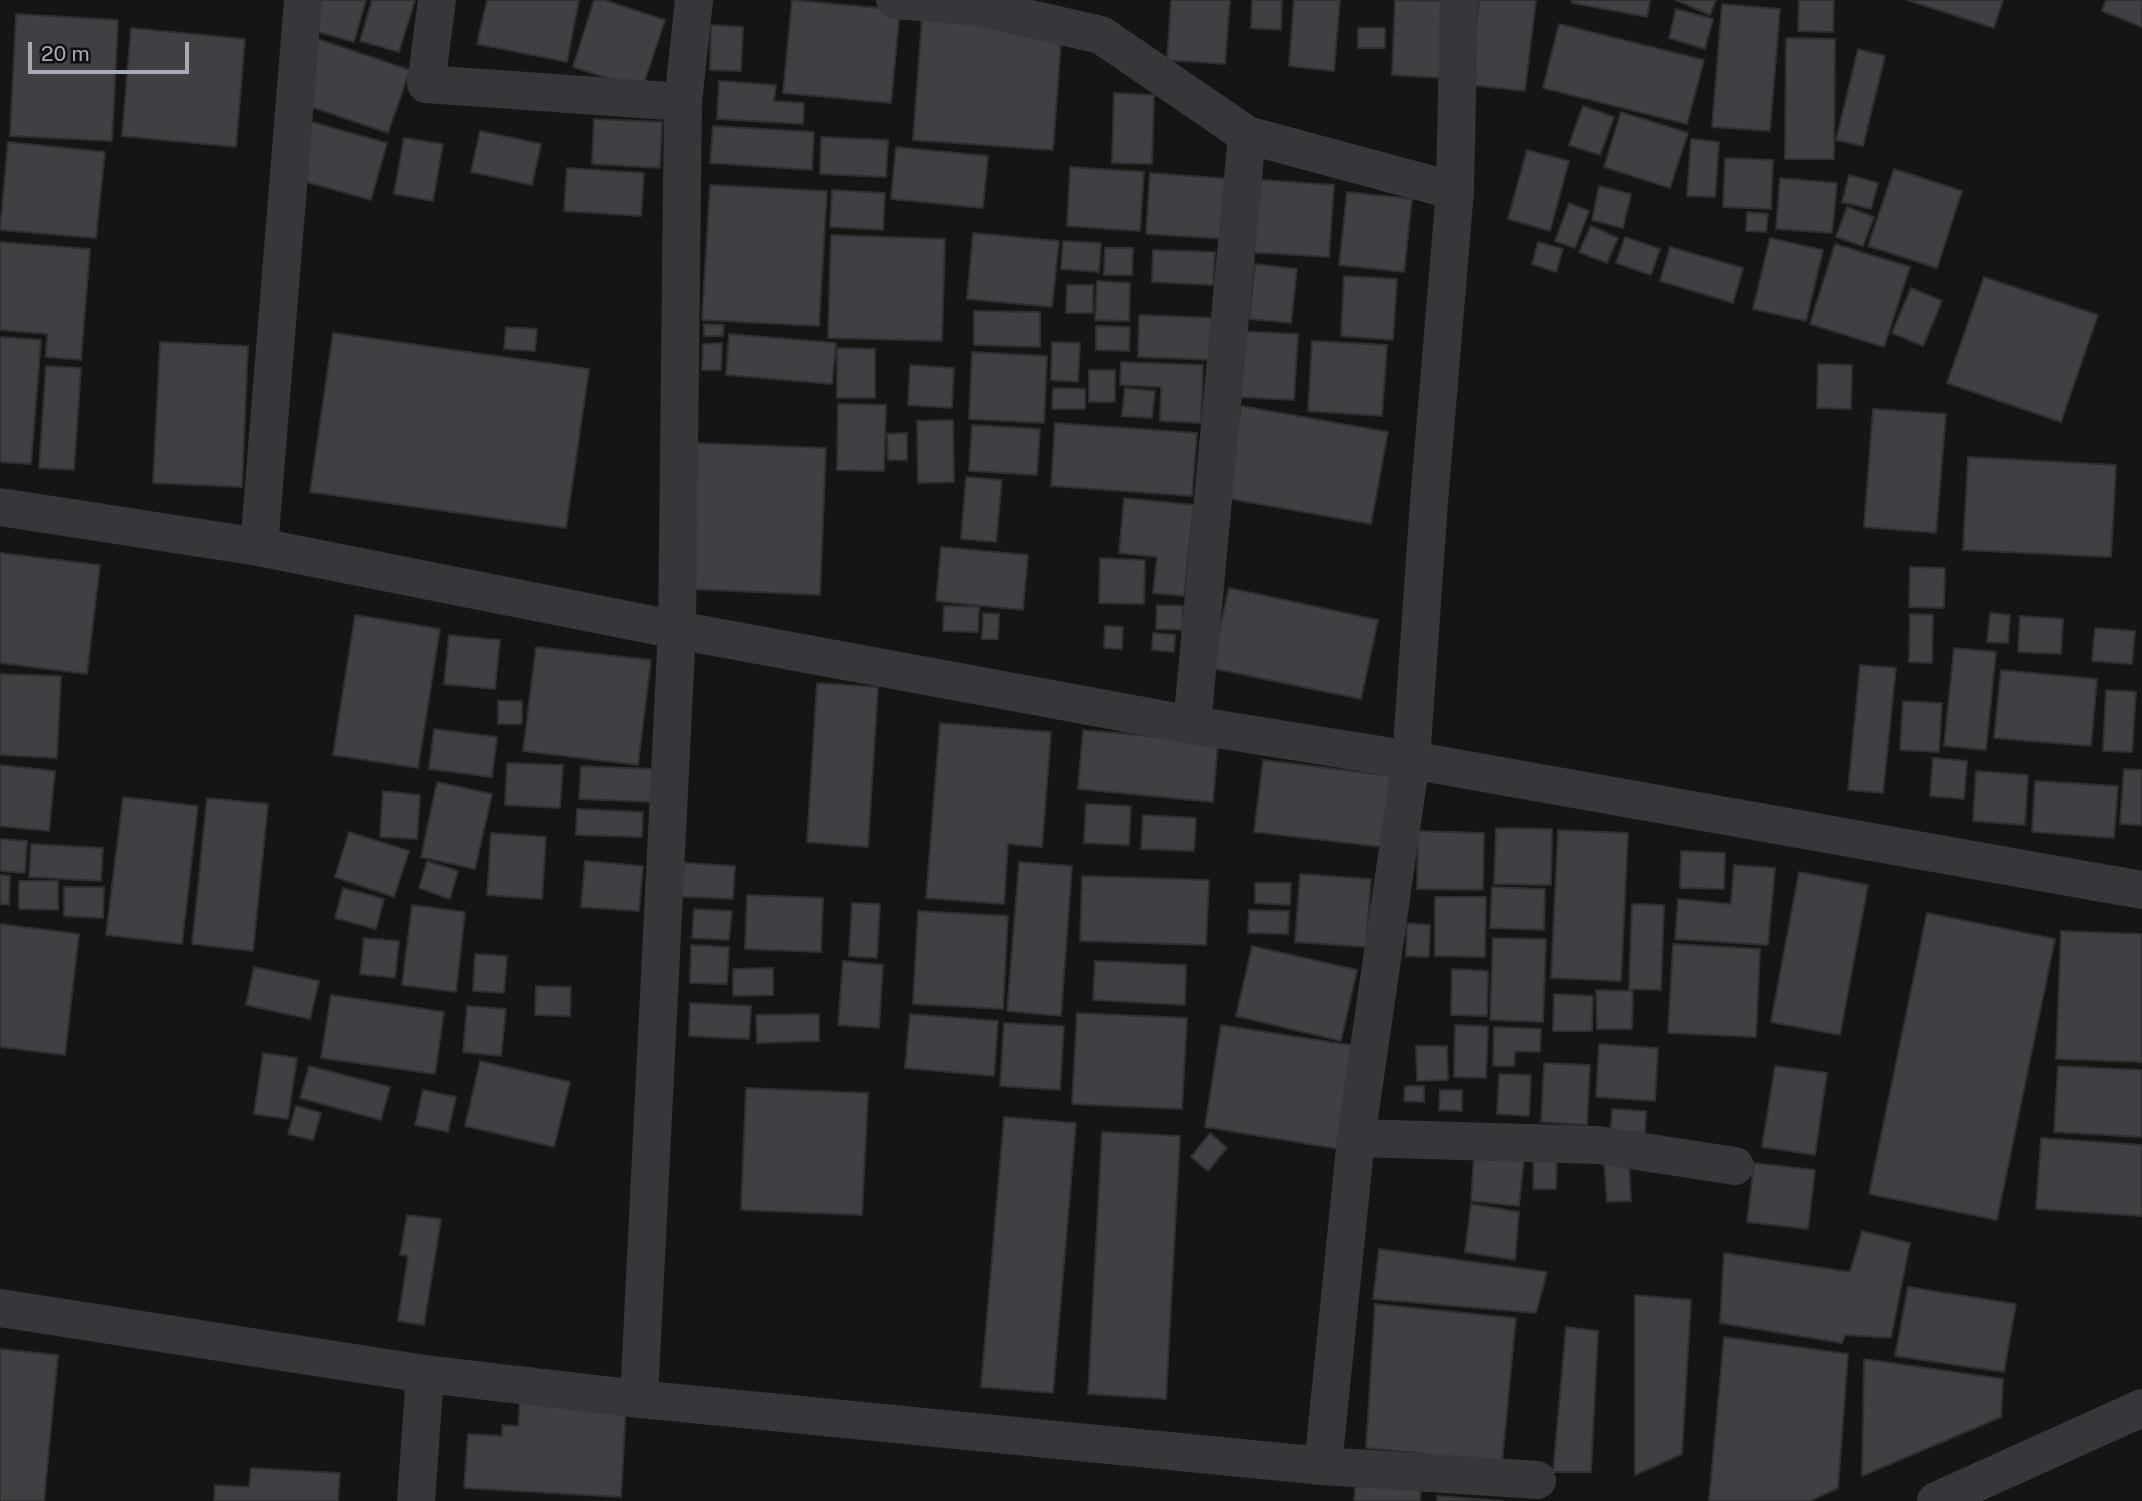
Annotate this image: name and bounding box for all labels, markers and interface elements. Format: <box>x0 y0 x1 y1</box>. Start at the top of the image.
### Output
scale bar <box>32 28 192 72</box>
text: 20 m <box>41 41 90 66</box>

